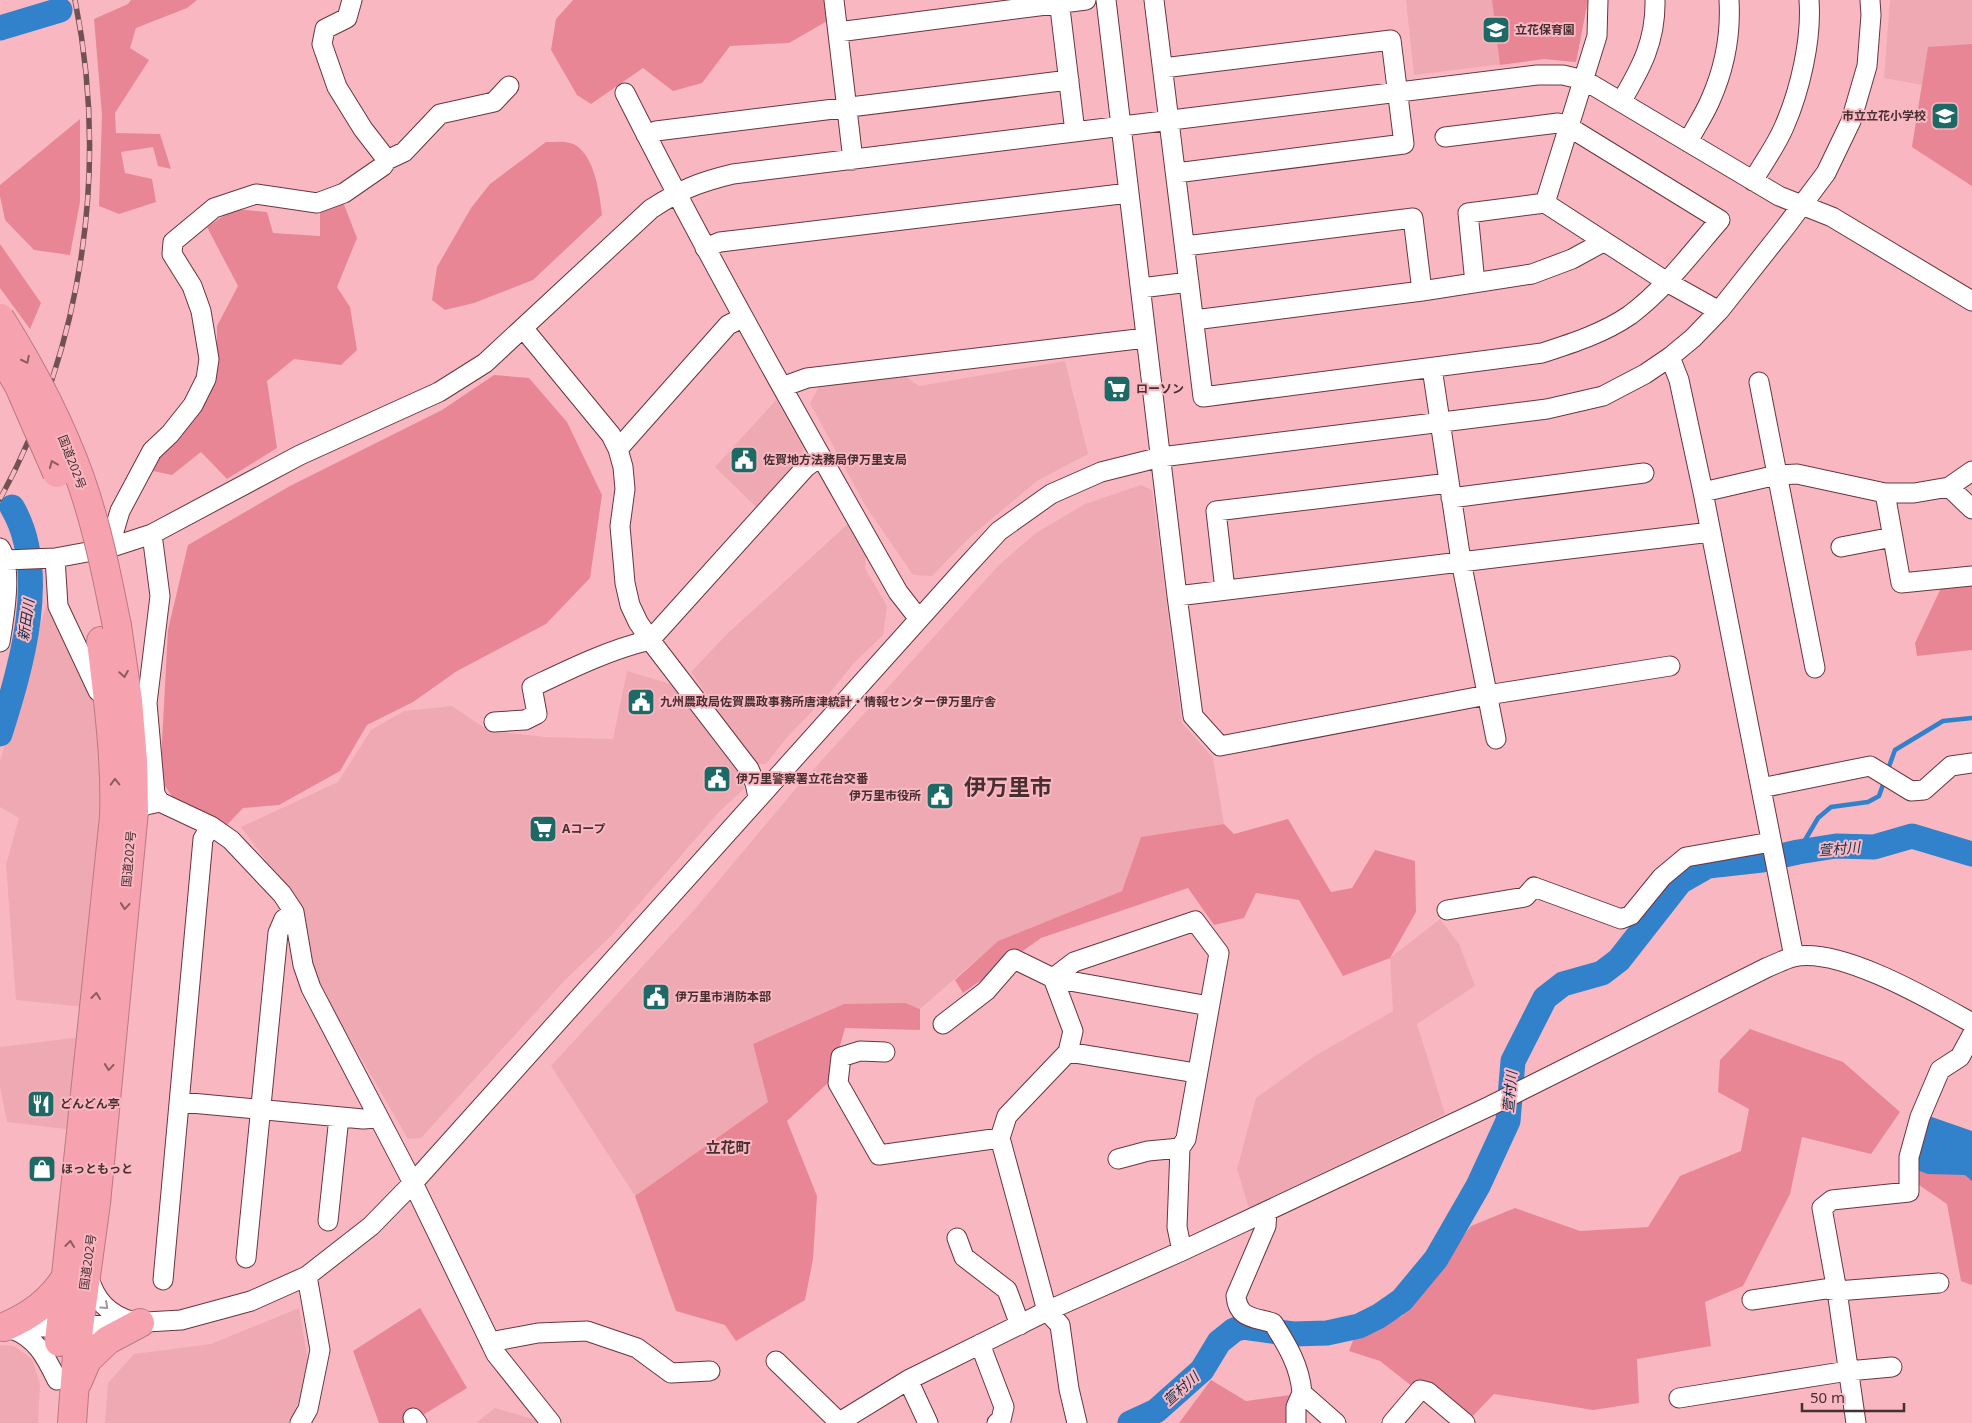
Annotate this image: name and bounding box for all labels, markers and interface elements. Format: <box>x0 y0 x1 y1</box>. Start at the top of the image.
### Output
school or university icon: 立花保育園 <box>1481 15 1511 45</box>
place label: 立花保育園 <box>1515 21 1575 38</box>
school or university icon: 市立立花小学校 <box>1930 101 1960 131</box>
place label: 市立立花小学校 <box>1842 107 1926 124</box>
one-way arrow <box>20 355 30 364</box>
supermarket icon: ローソン <box>1102 374 1132 404</box>
place label: ローソン <box>1136 380 1184 397</box>
street label: 国道202号 <box>54 432 91 491</box>
public building icon: 佐賀地方法務局伊万里支局 <box>729 445 759 475</box>
place label: 佐賀地方法務局伊万里支局 <box>763 451 907 468</box>
one-way arrow <box>49 460 60 469</box>
water label: 新田川 <box>13 596 38 642</box>
one-way arrow <box>119 670 129 678</box>
public building icon: 九州農政局佐賀農政事務所唐津統計・情報センター伊万里庁舎 <box>626 687 656 717</box>
place label: 九州農政局佐賀農政事務所唐津統計・情報センター伊万里庁舎 <box>660 693 996 710</box>
public building icon: 伊万里警察署立花台交番 <box>702 764 732 794</box>
place label: 伊万里警察署立花台交番 <box>736 770 869 787</box>
district label: 伊万里市 <box>964 771 1052 801</box>
one-way arrow <box>109 777 120 785</box>
public building icon: 伊万里市役所 <box>925 781 955 811</box>
place label: 伊万里市役所 <box>849 787 921 804</box>
supermarket icon: Aコープ <box>528 814 558 844</box>
place label: Aコープ <box>562 820 606 837</box>
street label: 国道202号 <box>118 830 139 888</box>
water label: 萱村川 <box>1817 837 1863 860</box>
one-way arrow <box>119 902 130 910</box>
public building icon: 伊万里市消防本部 <box>641 982 671 1012</box>
place label: 伊万里市消防本部 <box>675 988 771 1005</box>
one-way arrow <box>90 991 101 999</box>
one-way arrow <box>104 1064 115 1072</box>
water label: 萱村川 <box>1498 1068 1521 1114</box>
restaurant icon: どんどん亭 <box>26 1089 56 1119</box>
place label: どんどん亭 <box>60 1095 120 1112</box>
district label: 立花町 <box>705 1137 751 1157</box>
shop icon: ほっともっと <box>27 1154 57 1184</box>
place label: ほっともっと <box>61 1160 133 1177</box>
street label: 国道202号 <box>75 1233 100 1291</box>
one-way arrow <box>64 1240 75 1248</box>
one-way arrow <box>100 1300 109 1309</box>
water label: 萱村川 <box>1159 1366 1204 1410</box>
scale bar <box>1802 1380 1904 1412</box>
text: 50 m <box>1810 1387 1845 1407</box>

